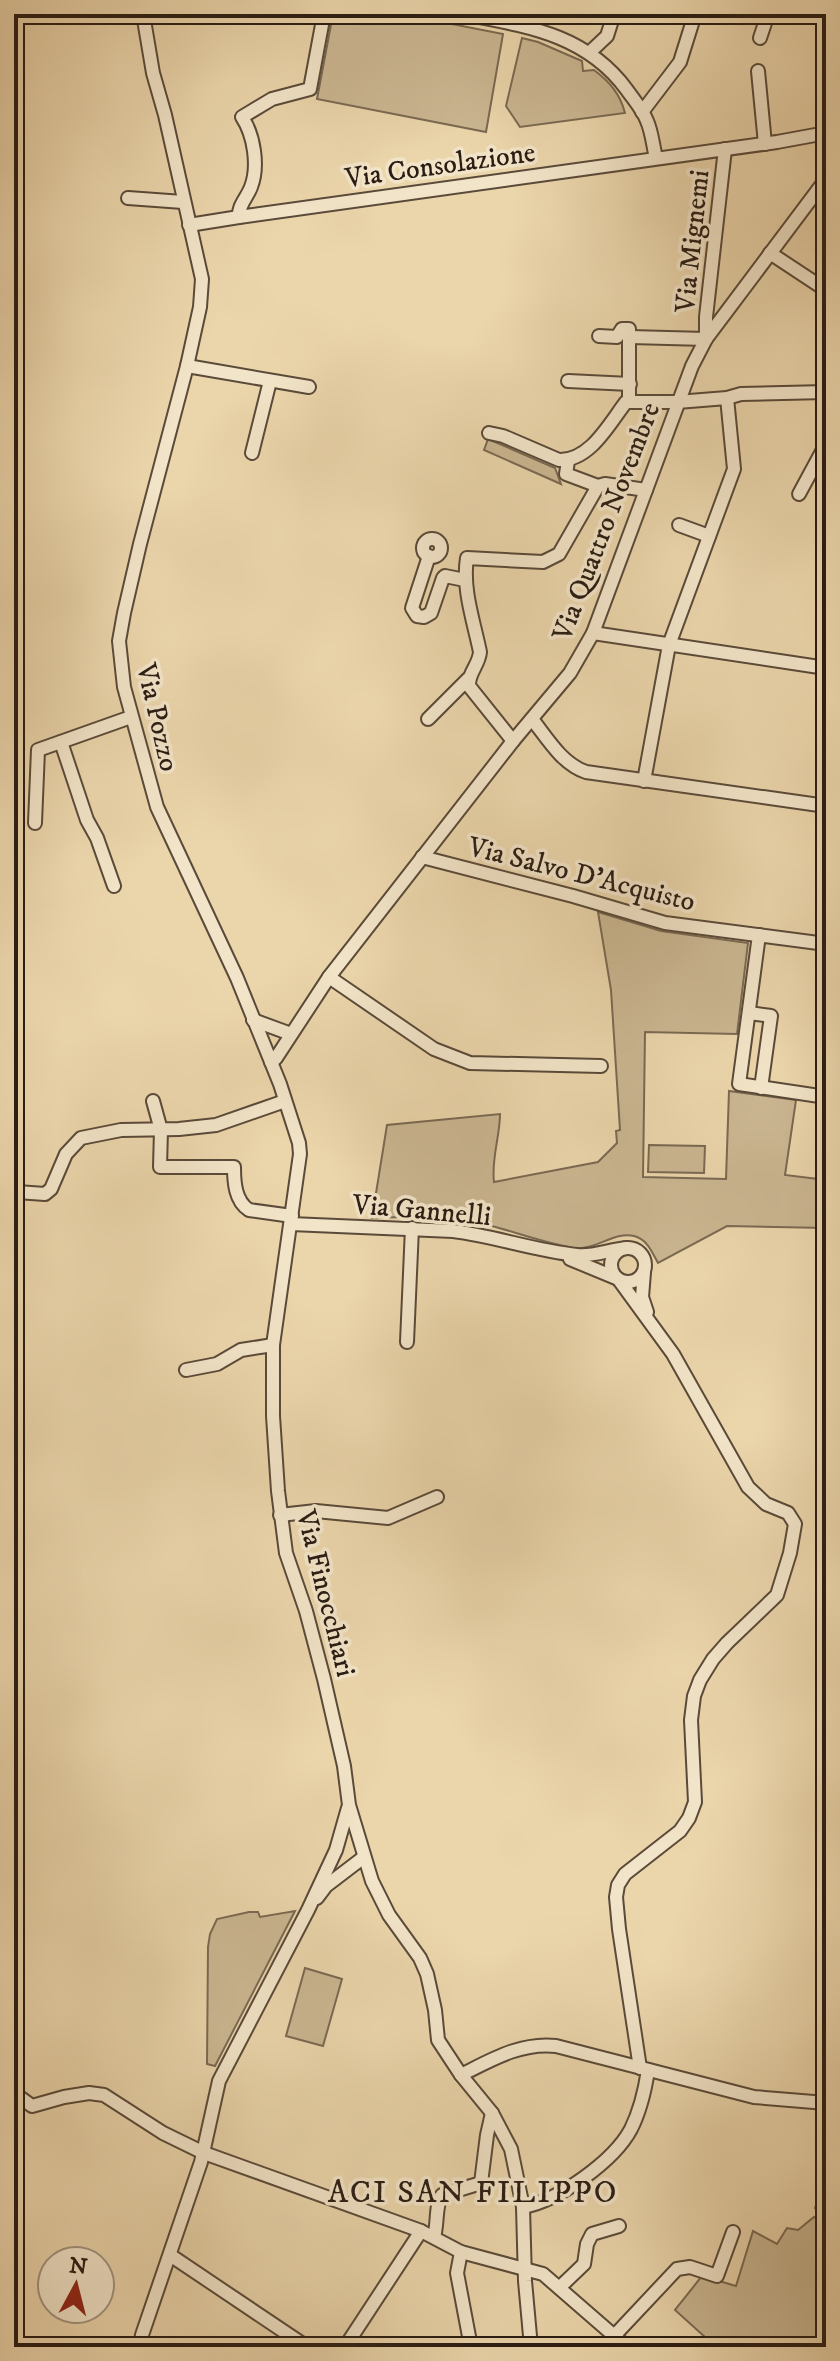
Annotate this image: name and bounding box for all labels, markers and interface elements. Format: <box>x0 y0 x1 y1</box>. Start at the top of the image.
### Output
street label: Via Consolazione <box>342 135 538 196</box>
street label: Via Mignemi <box>667 168 717 315</box>
street label: Via Quattro Novembre <box>544 397 668 647</box>
street label: Via Pozzo <box>128 659 187 775</box>
street label: Via Salvo D'Acquisto <box>464 829 699 920</box>
street label: Via Gannelli <box>350 1187 493 1234</box>
street label: Via Finocchiari <box>288 1505 363 1680</box>
district label: ACI SAN FILIPPO <box>328 2173 618 2213</box>
north arrow <box>36 2245 116 2325</box>
text: N <box>68 2252 89 2281</box>

